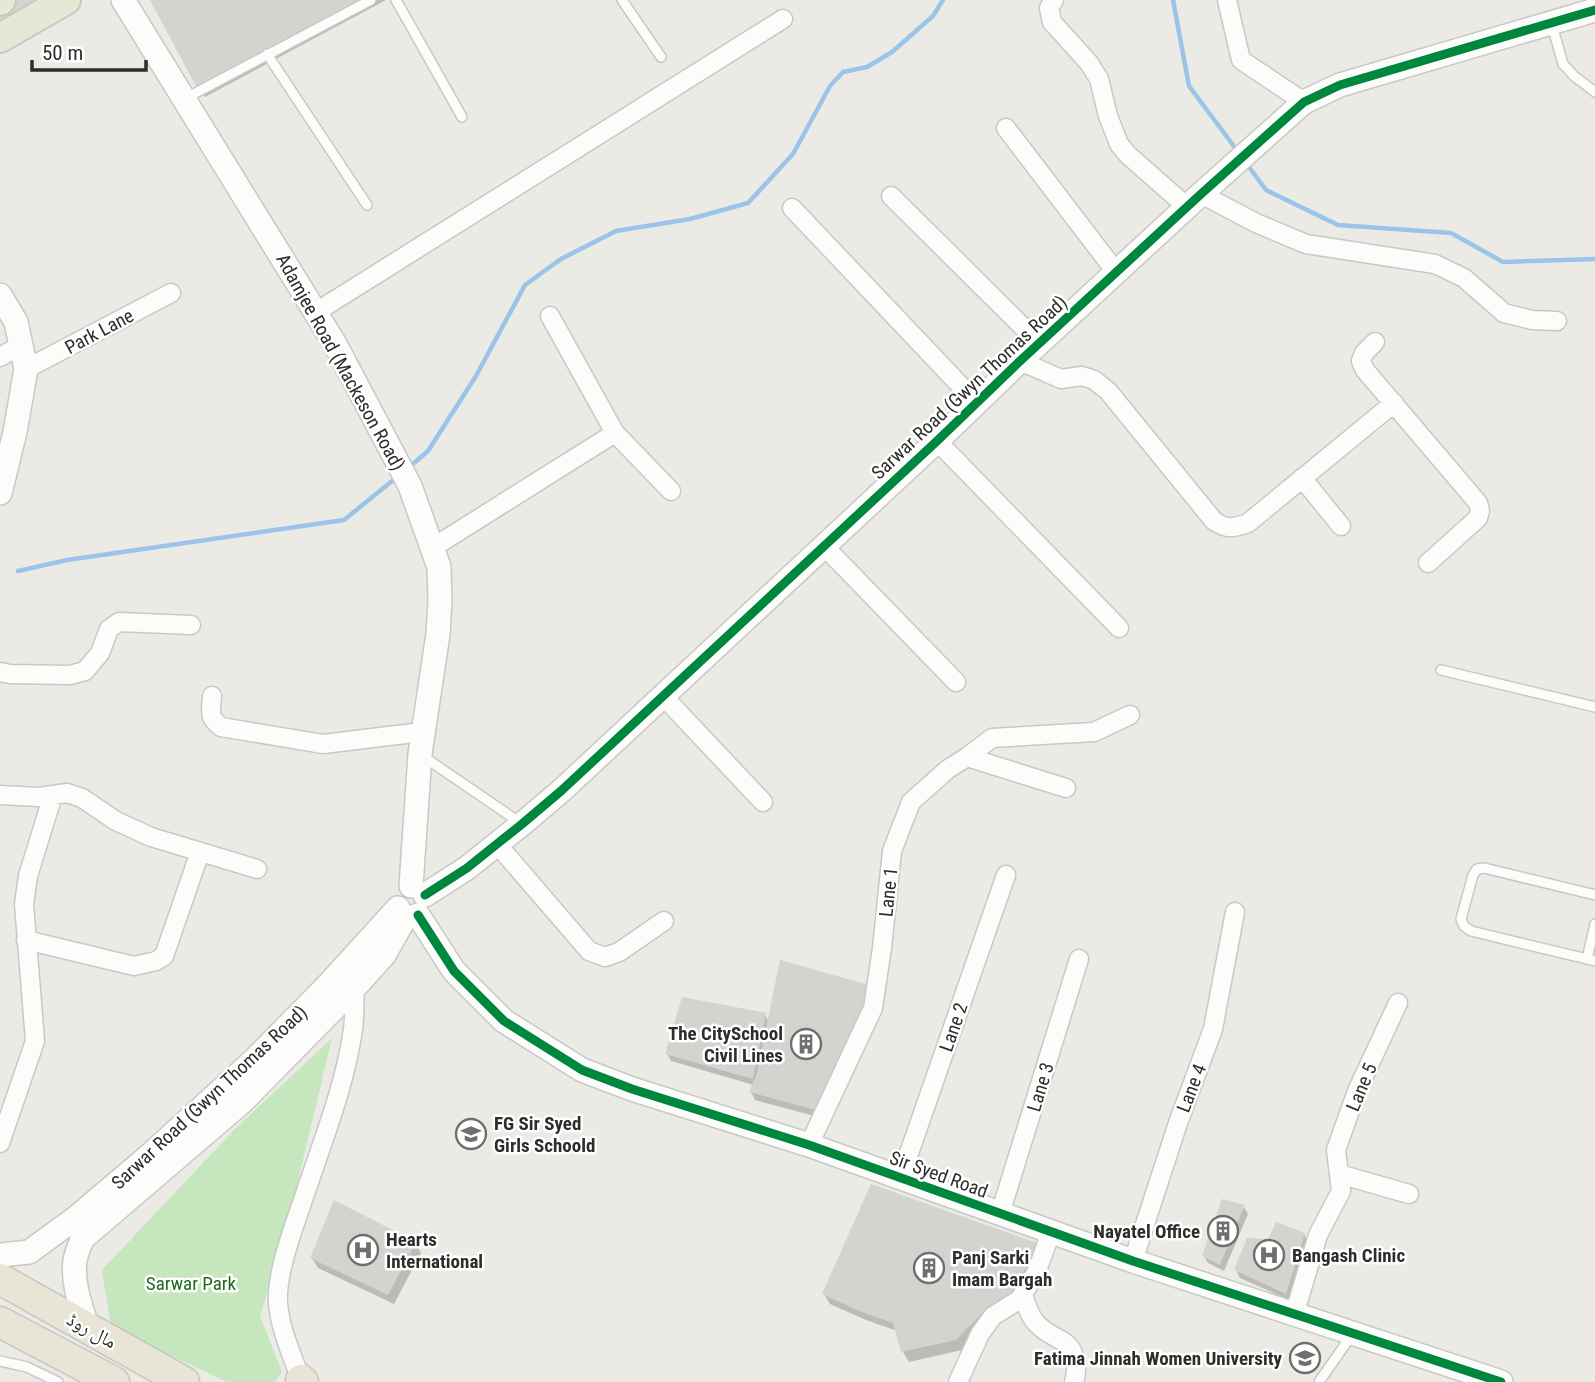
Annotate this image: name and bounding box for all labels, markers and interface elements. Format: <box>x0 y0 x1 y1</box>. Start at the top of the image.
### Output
scale bar <box>32 28 145 72</box>
text: 50 m <box>42 41 83 65</box>
street label: Adamjee Road (Mackeson Road) <box>271 250 410 475</box>
street label: Sarwar Road (Gwyn Thomas Road) <box>867 291 1072 484</box>
street label: Park Lane <box>61 304 138 359</box>
street label: Lane 1 <box>874 866 903 918</box>
street label: Lane 2 <box>934 1000 972 1055</box>
street label: Sarwar Road (Gwyn Thomas Road) <box>107 1001 312 1194</box>
place label: The CitySchool Civil Lines <box>668 1022 783 1067</box>
building icon: The CitySchool Civil Lines <box>789 1027 823 1061</box>
street label: Lane 3 <box>1022 1060 1059 1114</box>
street label: Lane 5 <box>1341 1060 1382 1115</box>
street label: Lane 4 <box>1172 1061 1211 1116</box>
place label: FG Sir Syed Girls Schoold <box>494 1112 595 1157</box>
school or university icon: FG Sir Syed Girls Schoold <box>454 1117 488 1151</box>
street label: Sir Syed Road <box>887 1146 991 1203</box>
building icon: Nayatel Office <box>1206 1214 1240 1248</box>
place label: Nayatel Office <box>1093 1220 1200 1243</box>
place label: Hearts International <box>386 1228 483 1273</box>
hospital icon: Hearts International <box>346 1233 380 1267</box>
hospital icon: Bangash Clinic <box>1252 1238 1286 1272</box>
place label: Bangash Clinic <box>1292 1244 1405 1267</box>
place label: Panj Sarki Imam Bargah <box>952 1246 1052 1291</box>
building icon: Panj Sarki Imam Bargah <box>912 1251 946 1285</box>
park label: Sarwar Park <box>146 1272 237 1295</box>
street label: مال روڈ <box>63 1307 121 1353</box>
school or university icon: Fatima Jinnah Women University <box>1288 1341 1322 1375</box>
place label: Fatima Jinnah Women University <box>1034 1347 1283 1370</box>

